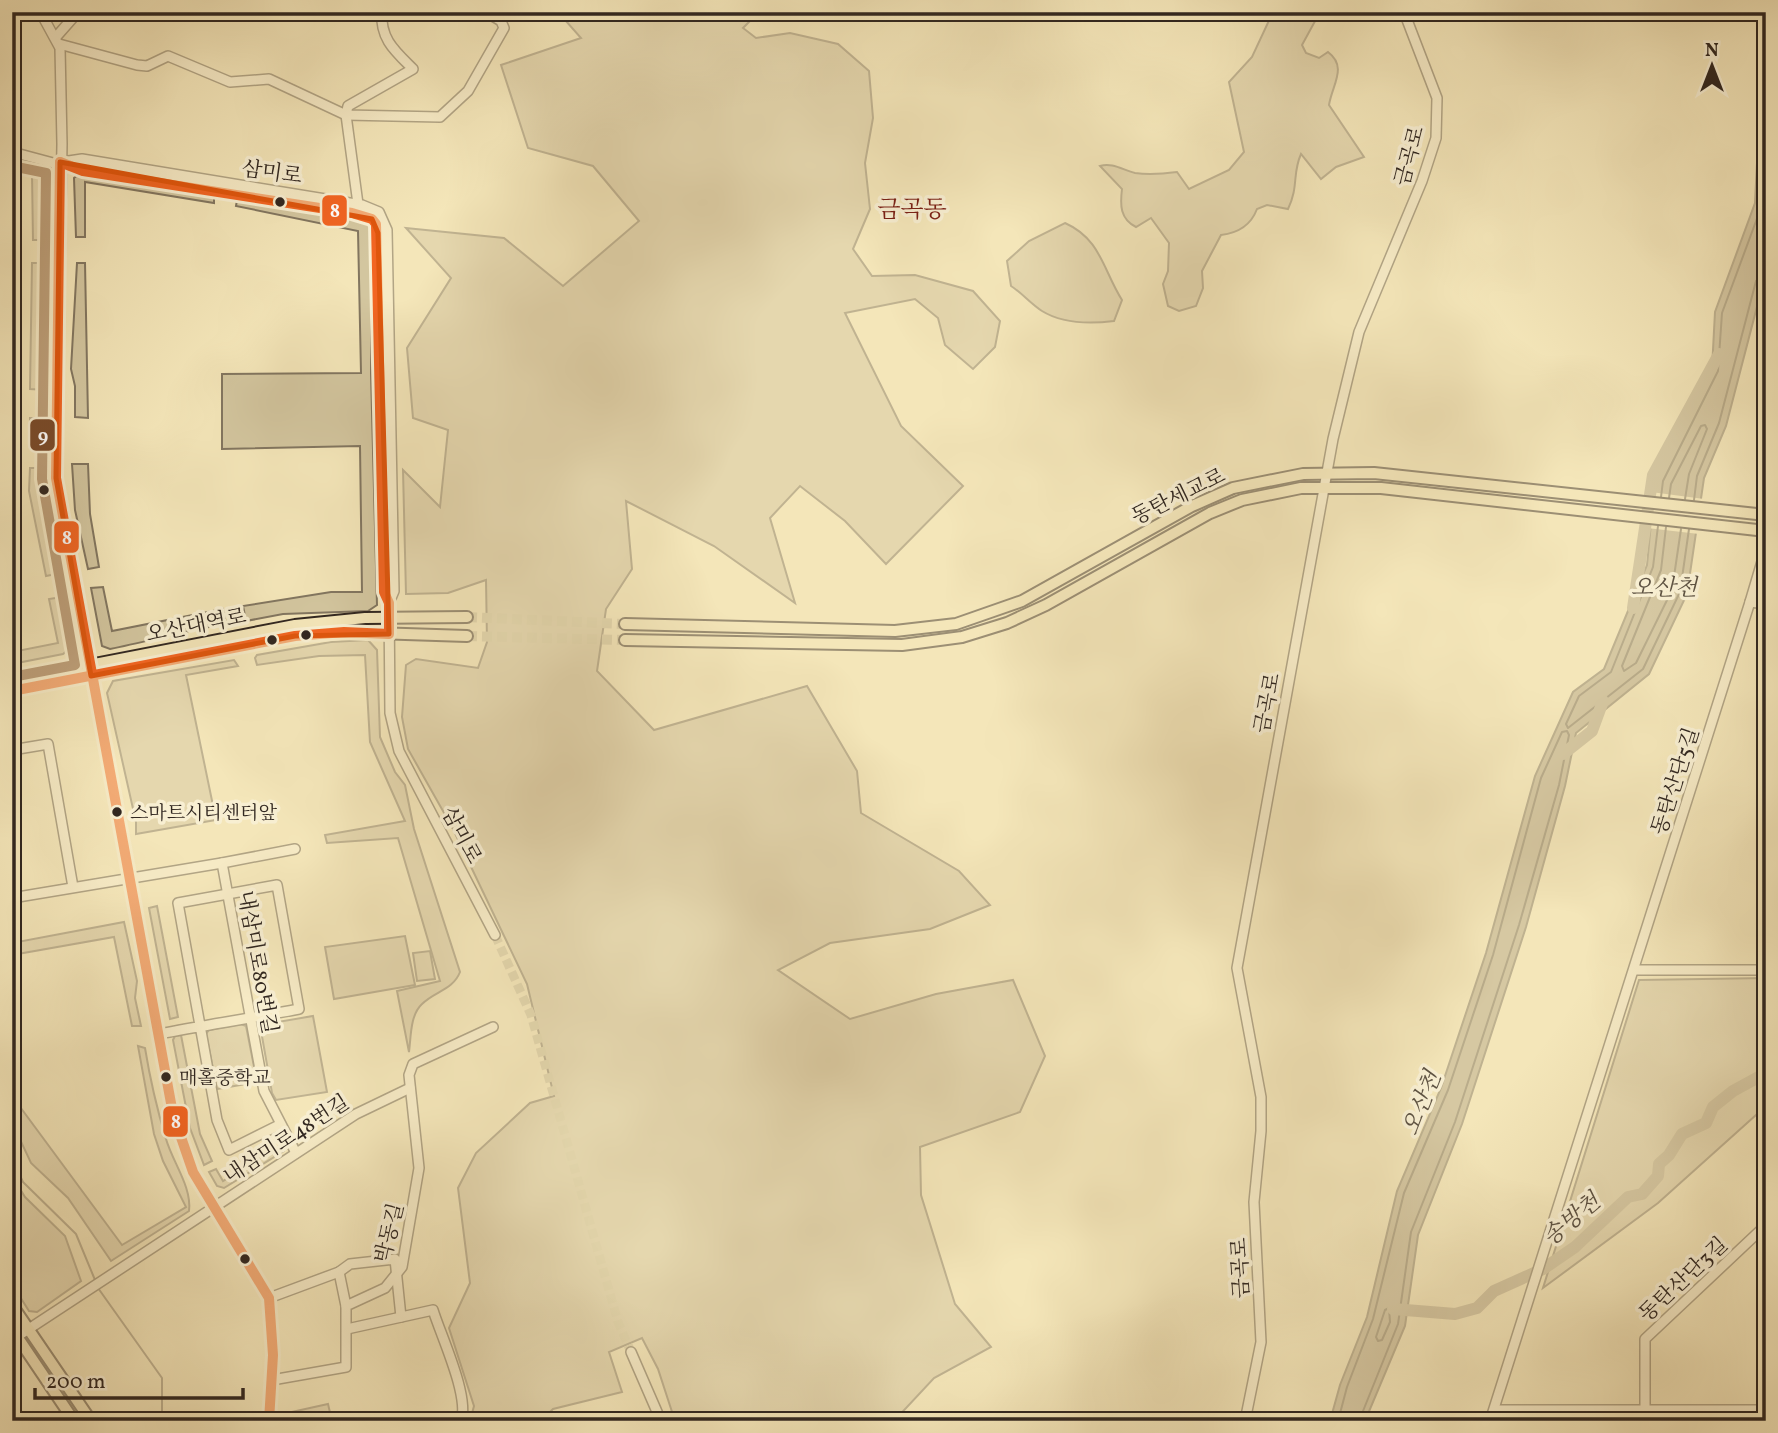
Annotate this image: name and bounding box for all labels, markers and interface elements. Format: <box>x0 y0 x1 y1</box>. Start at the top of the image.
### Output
north arrow <box>1676 32 1746 102</box>
text: N <box>1705 38 1719 64</box>
street label: 금곡로 <box>1389 123 1432 190</box>
street label: 삼미로 <box>240 155 304 192</box>
line badge: 8 <box>321 194 348 227</box>
district label: 금곡동 <box>877 194 947 228</box>
unlabelled marker <box>273 195 287 209</box>
text: 8 <box>330 199 340 225</box>
line badge: 9 <box>29 418 56 452</box>
text: 9 <box>38 424 48 450</box>
street label: 동탄세교로 <box>1127 462 1231 533</box>
unlabelled marker <box>37 483 51 497</box>
line badge: 8 <box>53 520 80 554</box>
text: 8 <box>62 526 72 552</box>
water label: 오산천 <box>1631 573 1699 605</box>
street label: 오산대역로 <box>144 603 249 650</box>
unlabelled marker <box>299 628 313 642</box>
unlabelled marker <box>265 633 279 647</box>
street label: 금곡로 <box>1248 671 1289 736</box>
street label: 동탄산단5길 <box>1645 724 1707 839</box>
place label: 스마트시티센터앞 <box>130 801 277 827</box>
street label: 삼미로 <box>434 802 488 869</box>
marker: 스마트시티센터앞 <box>110 805 124 819</box>
street label: 내삼미로80번길 <box>230 888 283 1036</box>
water label: 오산천 <box>1396 1065 1451 1141</box>
place label: 매홀중학교 <box>179 1066 271 1092</box>
marker: 매홀중학교 <box>159 1070 173 1084</box>
street label: 내삼미로48번길 <box>218 1089 355 1192</box>
line badge: 8 <box>162 1105 189 1138</box>
text: 8 <box>171 1110 181 1136</box>
water label: 송방천 <box>1536 1186 1609 1254</box>
street label: 박동길 <box>369 1200 412 1266</box>
street label: 동탄산단3길 <box>1633 1231 1735 1329</box>
street label: 금곡로 <box>1225 1237 1258 1299</box>
unlabelled marker <box>238 1252 252 1266</box>
scale bar <box>35 1356 243 1400</box>
text: 200 m <box>46 1368 106 1397</box>

